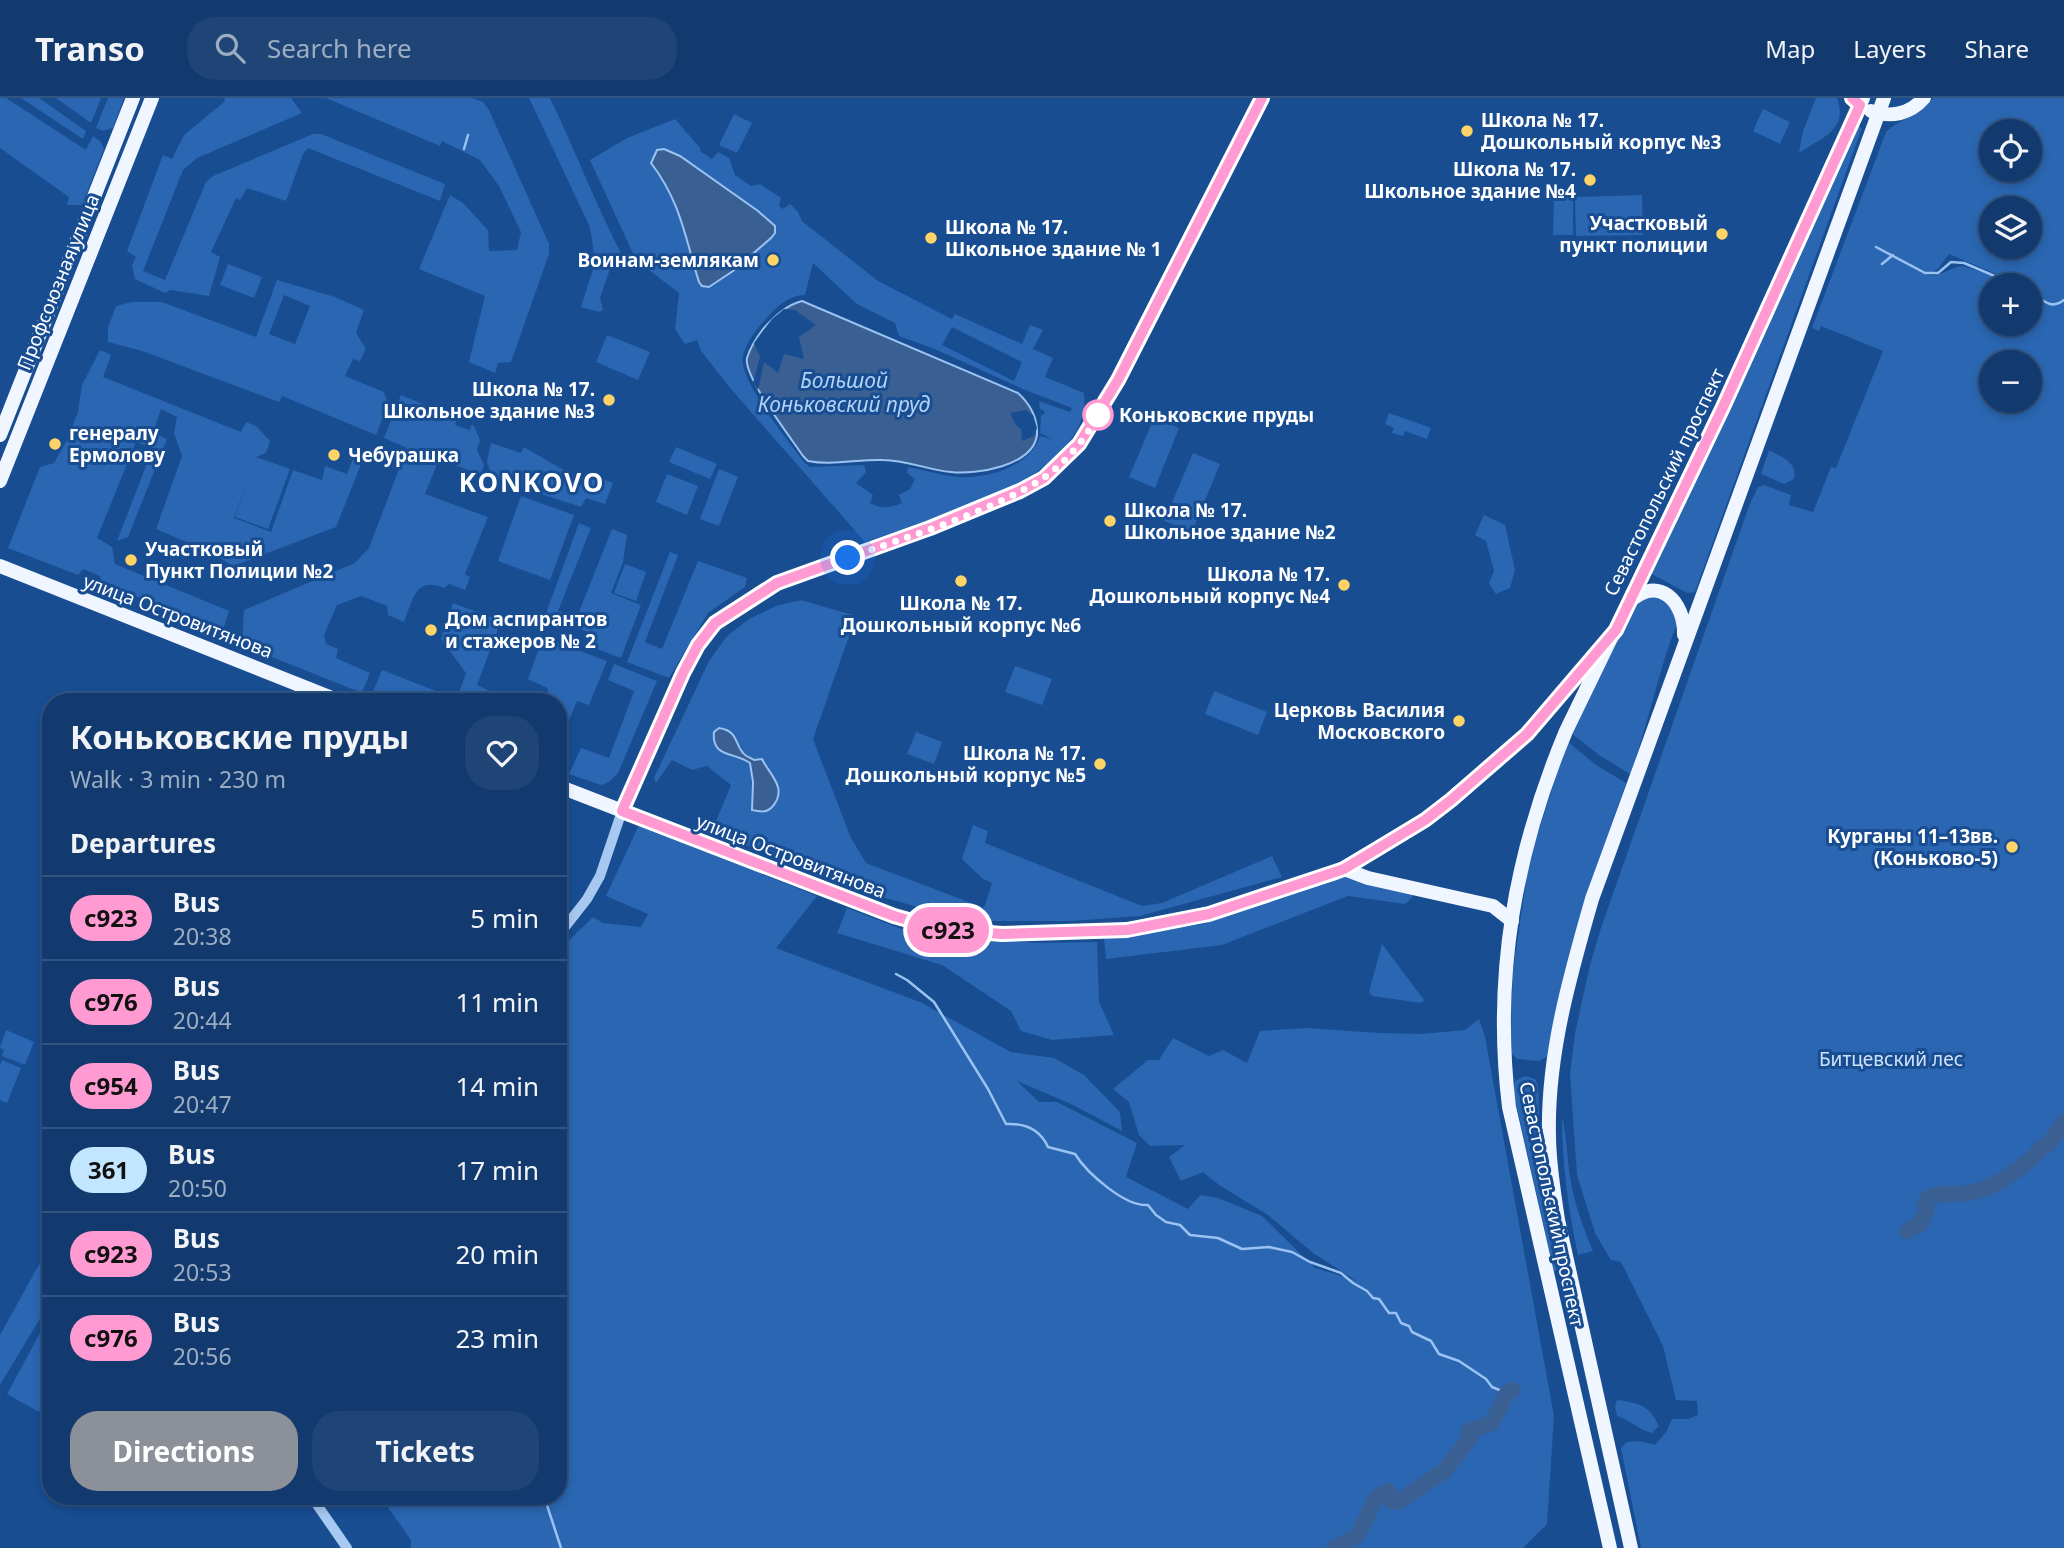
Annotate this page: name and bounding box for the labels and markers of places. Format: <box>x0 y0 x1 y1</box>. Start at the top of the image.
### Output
place label: Школа № 17. Дошкольный корпус №3 <box>1481 107 1722 155</box>
marker: Школа № 17. Дошкольный корпус №3 <box>1459 123 1475 139</box>
place label: Школа № 17. Школьное здание №4 <box>1364 156 1576 204</box>
marker: Школа № 17. Школьное здание №4 <box>1582 172 1598 188</box>
place label: Участковый пункт полиции <box>1559 210 1708 258</box>
place label: Школа № 17. Школьное здание № 1 <box>945 214 1162 262</box>
marker: Участковый пункт полиции <box>1714 226 1730 242</box>
marker: Школа № 17. Школьное здание № 1 <box>923 230 939 246</box>
place label: Воинам-землякам <box>577 247 759 273</box>
marker: Воинам-землякам <box>765 252 781 268</box>
place label: Школа № 17. Школьное здание №3 <box>383 376 595 424</box>
marker: Школа № 17. Школьное здание №3 <box>601 392 617 408</box>
marker: Коньковские пруды <box>1083 400 1113 430</box>
place label: Коньковские пруды <box>1119 402 1314 428</box>
place label: генералу Ермолову <box>69 420 165 468</box>
marker: генералу Ермолову <box>47 436 63 452</box>
place label: Чебурашка <box>348 442 459 468</box>
marker: Чебурашка <box>326 447 342 463</box>
place label: Школа № 17. Школьное здание №2 <box>1124 497 1336 545</box>
marker: Школа № 17. Школьное здание №2 <box>1102 513 1118 529</box>
place label: Участковый Пункт Полиции №2 <box>145 536 333 584</box>
marker: Участковый Пункт Полиции №2 <box>123 552 139 568</box>
place label: Школа № 17. Дошкольный корпус №4 <box>1090 561 1330 609</box>
marker: Школа № 17. Дошкольный корпус №6 <box>953 573 969 589</box>
marker: Школа № 17. Дошкольный корпус №4 <box>1336 577 1352 593</box>
place label: Школа № 17. Дошкольный корпус №6 <box>841 590 1081 638</box>
place label: Дом аспирантов и стажеров № 2 <box>445 606 607 654</box>
marker: Дом аспирантов и стажеров № 2 <box>423 622 439 638</box>
place label: Церковь Василия Московского <box>1274 697 1445 745</box>
marker: Церковь Василия Московского <box>1451 713 1467 729</box>
place label: Школа № 17. Дошкольный корпус №5 <box>846 740 1086 788</box>
marker: Школа № 17. Дошкольный корпус №5 <box>1092 756 1108 772</box>
place label: Курганы 11–13вв. (Коньково-5) <box>1827 823 1998 871</box>
marker: Курганы 11–13вв. (Коньково-5) <box>2004 839 2020 855</box>

